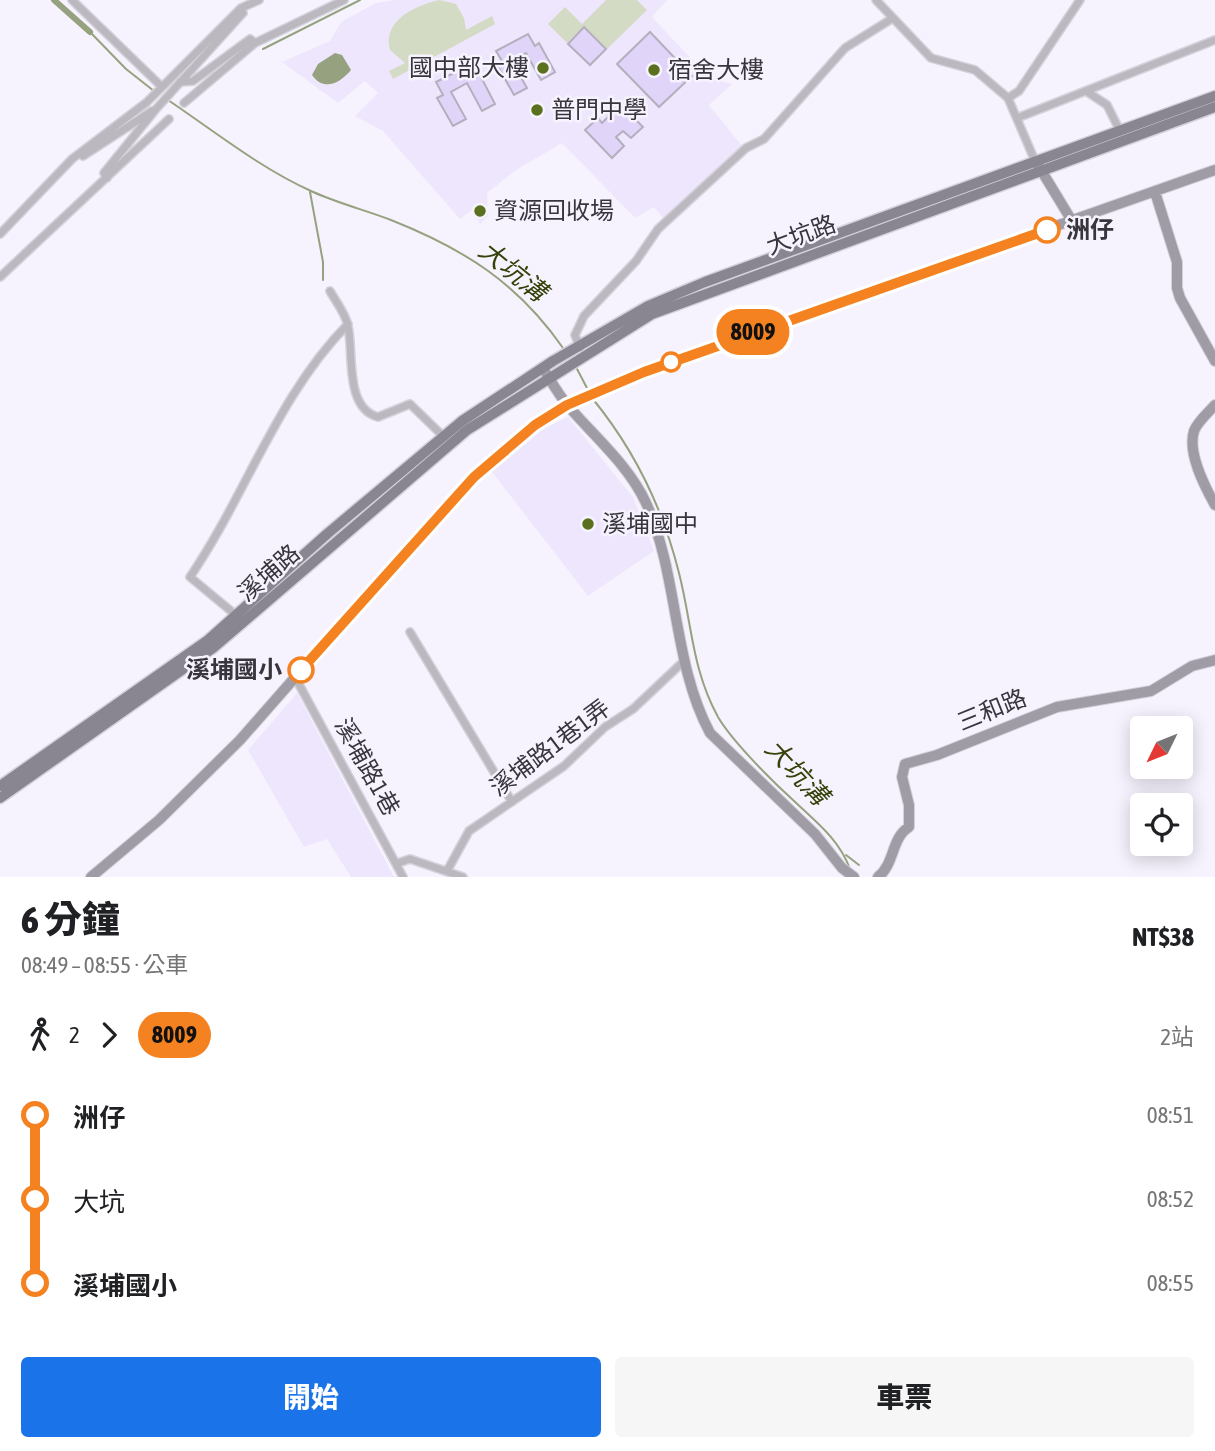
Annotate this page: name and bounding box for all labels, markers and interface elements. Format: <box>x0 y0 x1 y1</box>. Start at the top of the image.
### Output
place label: 國中部大樓 <box>409 54 529 81</box>
place label: 宿舍大樓 <box>668 56 764 83</box>
marker: 國中部大樓 <box>535 60 551 76</box>
marker: 宿舍大樓 <box>646 62 662 78</box>
place label: 普門中學 <box>551 96 647 123</box>
marker: 普門中學 <box>529 102 545 118</box>
place label: 資源回收場 <box>494 197 614 224</box>
marker: 資源回收場 <box>472 203 488 219</box>
street label: 大坑路 <box>762 210 839 260</box>
place label: 洲仔 <box>1066 216 1114 243</box>
marker: 洲仔 <box>1034 217 1060 243</box>
water label: 大坑溝 <box>473 235 556 310</box>
line badge: 8009 <box>704 309 802 355</box>
text: 8009 <box>730 318 776 345</box>
unlabelled marker <box>661 352 681 372</box>
place label: 溪埔國中 <box>602 510 698 537</box>
marker: 溪埔國中 <box>580 516 596 532</box>
street label: 溪埔路 <box>233 539 305 606</box>
place label: 溪埔國小 <box>186 656 282 683</box>
marker: 溪埔國小 <box>288 657 314 683</box>
street label: 三和路 <box>953 684 1030 736</box>
street label: 溪埔路1巷1弄 <box>485 694 615 801</box>
street label: 溪埔路1巷 <box>330 713 405 820</box>
north arrow <box>1130 716 1194 779</box>
map controls <box>1130 716 1193 856</box>
water label: 大坑溝 <box>759 733 837 814</box>
button: locate <box>1130 793 1193 856</box>
text: 6 分鐘 <box>21 898 120 941</box>
text: NT$38 <box>1132 922 1194 952</box>
text: 08:49 – 08:55 · 公車 <box>21 952 188 978</box>
icon: walk <box>21 1016 59 1054</box>
icon: forward <box>90 1016 128 1054</box>
text: 8009 <box>152 1021 197 1048</box>
text: 2 <box>69 1022 80 1048</box>
text: 2站 <box>1160 1024 1194 1050</box>
text: 08:51 <box>1147 1102 1194 1128</box>
text: 洲仔 <box>73 1103 125 1133</box>
text: 08:52 <box>1147 1186 1194 1212</box>
text: 大坑 <box>73 1187 125 1217</box>
text: 08:55 <box>1147 1270 1194 1296</box>
text: 溪埔國小 <box>73 1271 177 1301</box>
button: 開始 <box>21 1357 601 1437</box>
button: 車票 <box>615 1357 1194 1437</box>

